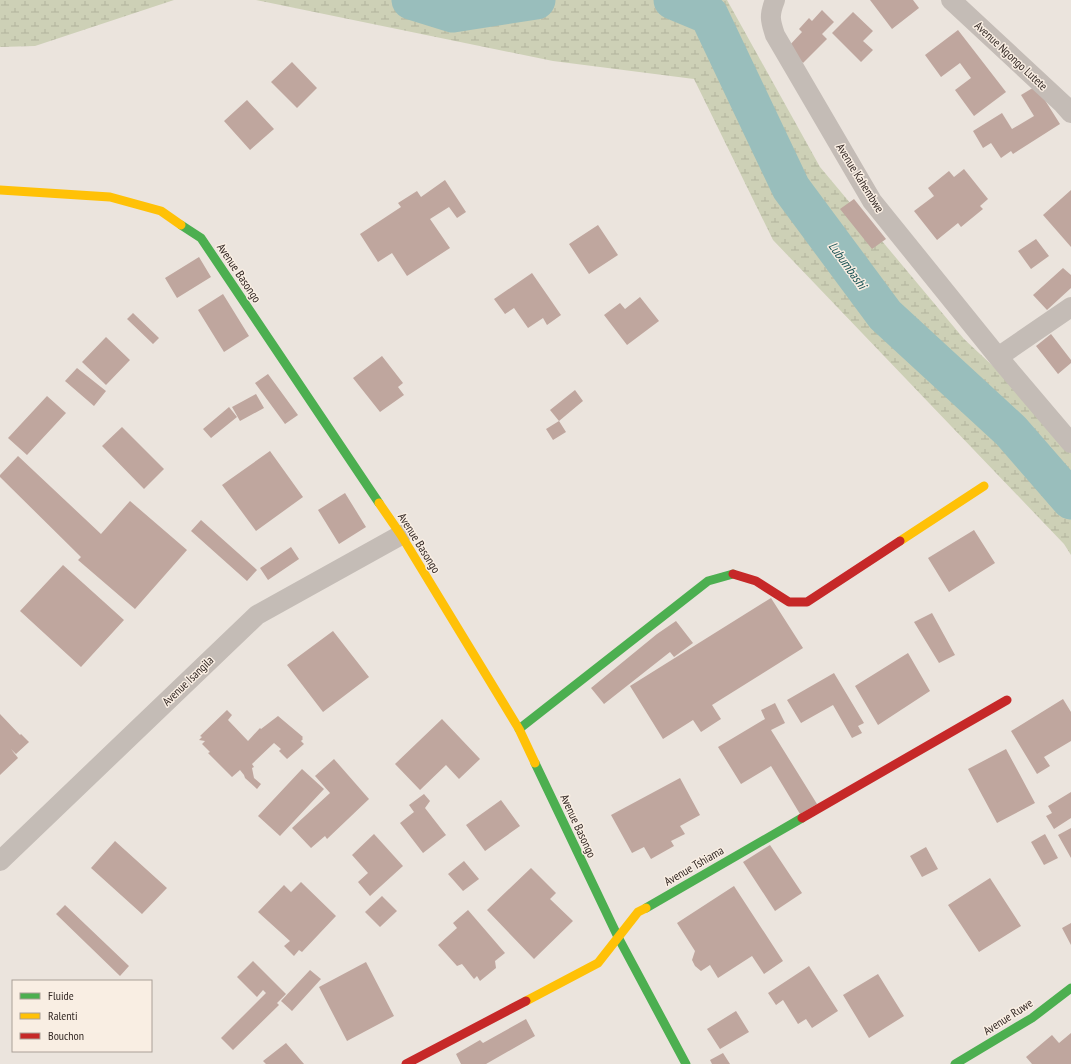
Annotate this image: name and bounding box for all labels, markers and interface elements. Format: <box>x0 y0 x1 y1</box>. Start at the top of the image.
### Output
street label: Avenue Ngongo Lutete <box>972 18 1051 93</box>
street label: Avenue Kahembwe <box>833 141 888 215</box>
water label: Lubumbashi <box>825 238 872 294</box>
street label: Avenue Basongo <box>214 240 265 305</box>
street label: Avenue Basongo <box>395 510 444 576</box>
street label: Avenue Isangila <box>159 652 216 709</box>
street label: Avenue Basongo <box>557 792 600 860</box>
street label: Avenue Tshiama <box>661 842 726 889</box>
legend <box>12 980 152 1052</box>
text: Fluide <box>48 988 74 1003</box>
street label: Avenue Ruwe <box>980 995 1035 1038</box>
text: Ralenti <box>48 1008 77 1023</box>
text: Bouchon <box>48 1028 84 1043</box>

